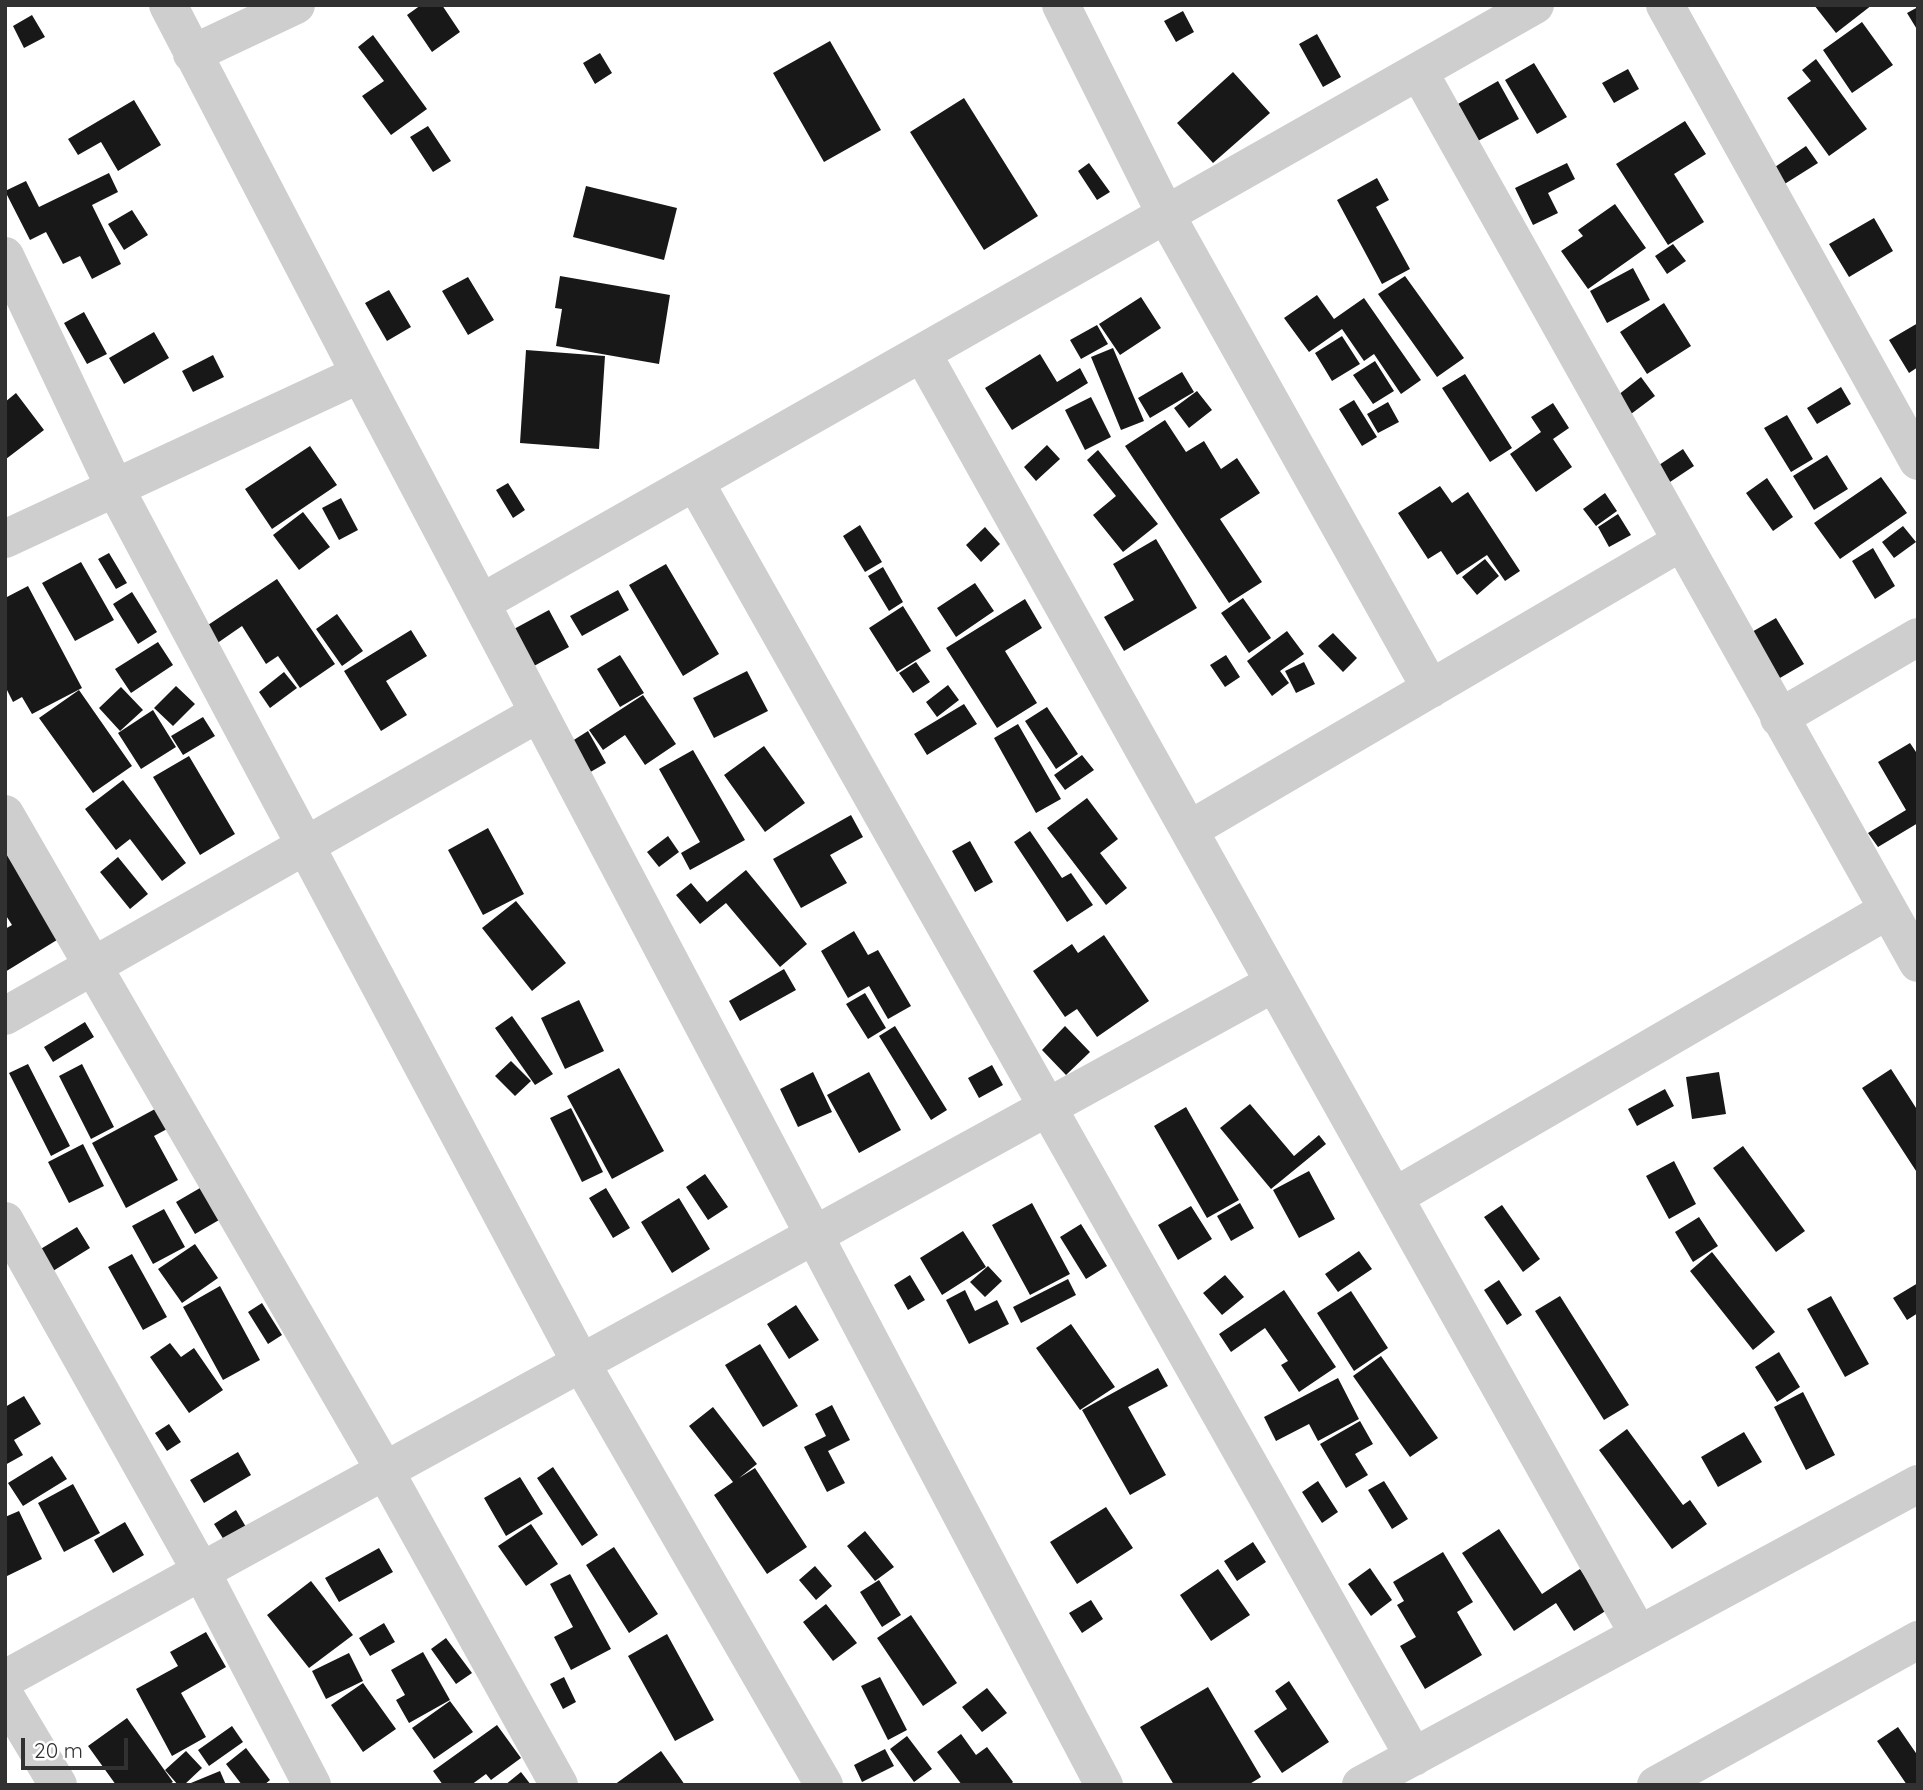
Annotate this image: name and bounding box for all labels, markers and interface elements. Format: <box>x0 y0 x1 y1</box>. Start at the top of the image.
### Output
scale bar <box>24 1724 131 1768</box>
text: 20 m <box>34 1737 83 1763</box>

